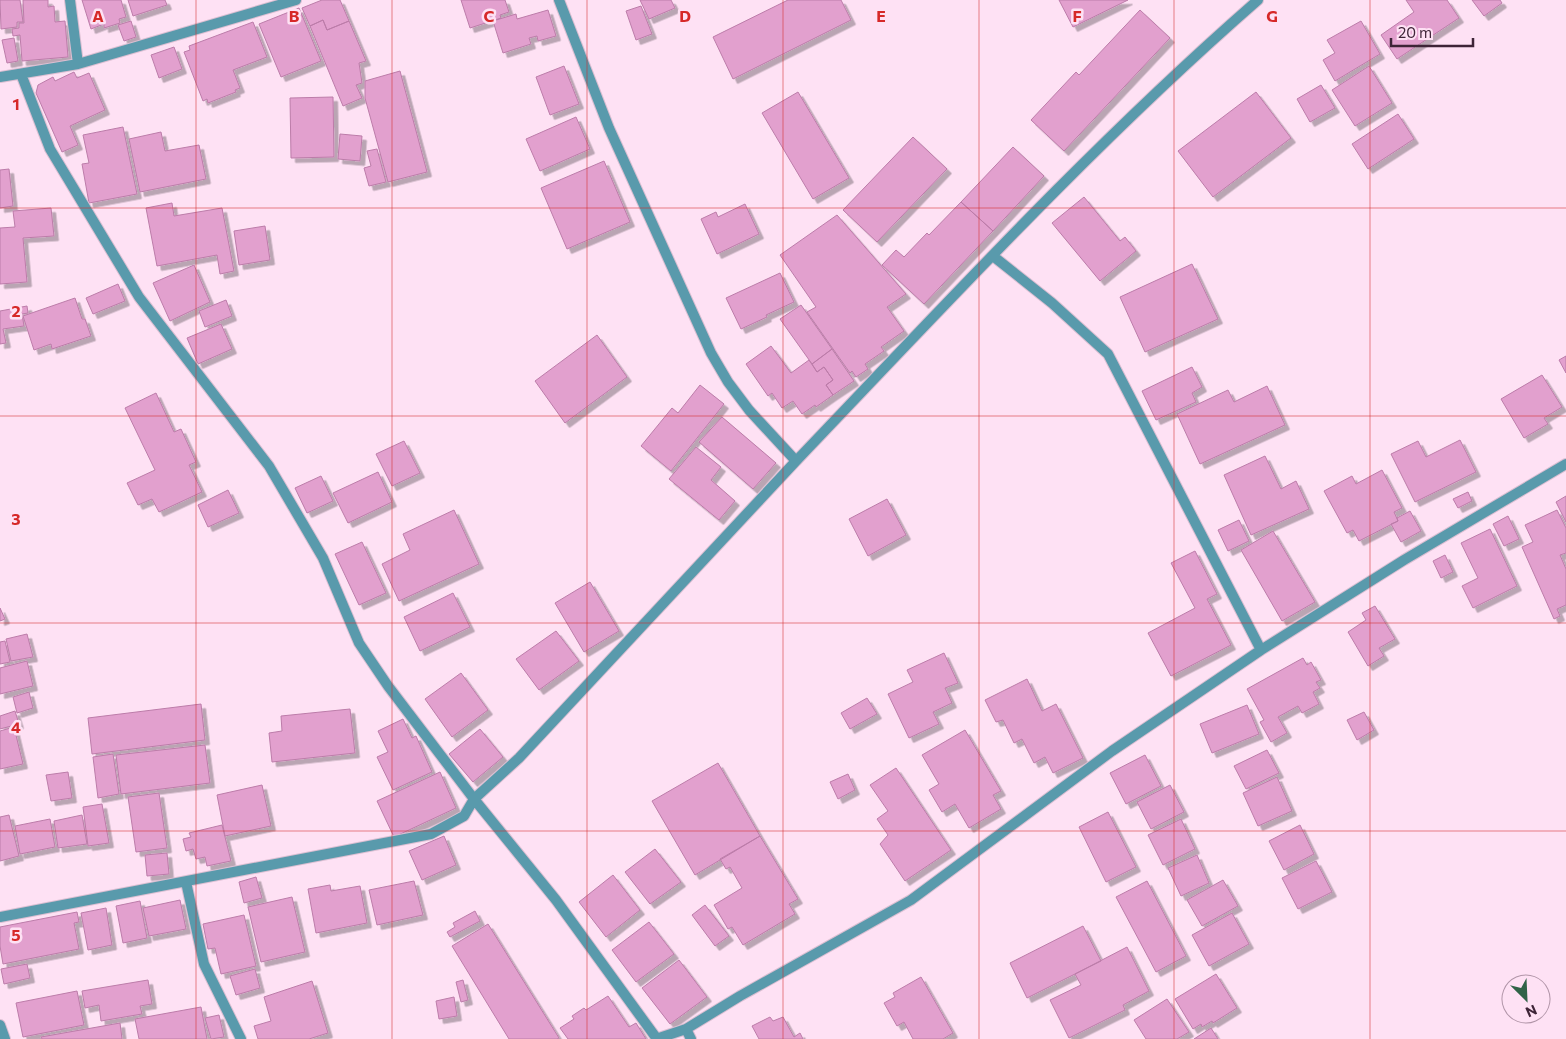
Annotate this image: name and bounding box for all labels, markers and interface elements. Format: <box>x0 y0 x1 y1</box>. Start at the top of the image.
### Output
text: A <box>92 6 104 25</box>
text: B <box>289 6 300 25</box>
text: C <box>484 6 495 25</box>
text: D <box>679 6 691 25</box>
text: E <box>876 6 886 25</box>
text: F <box>1072 6 1082 25</box>
text: G <box>1266 6 1278 25</box>
scale bar <box>1391 15 1474 47</box>
text: 20 m <box>1398 23 1432 41</box>
text: 1 <box>12 94 20 113</box>
text: 2 <box>11 301 21 320</box>
text: 3 <box>11 509 21 528</box>
text: 4 <box>11 717 21 736</box>
text: 5 <box>11 925 21 944</box>
north arrow <box>1501 974 1551 1024</box>
text: N <box>1523 1001 1540 1021</box>

